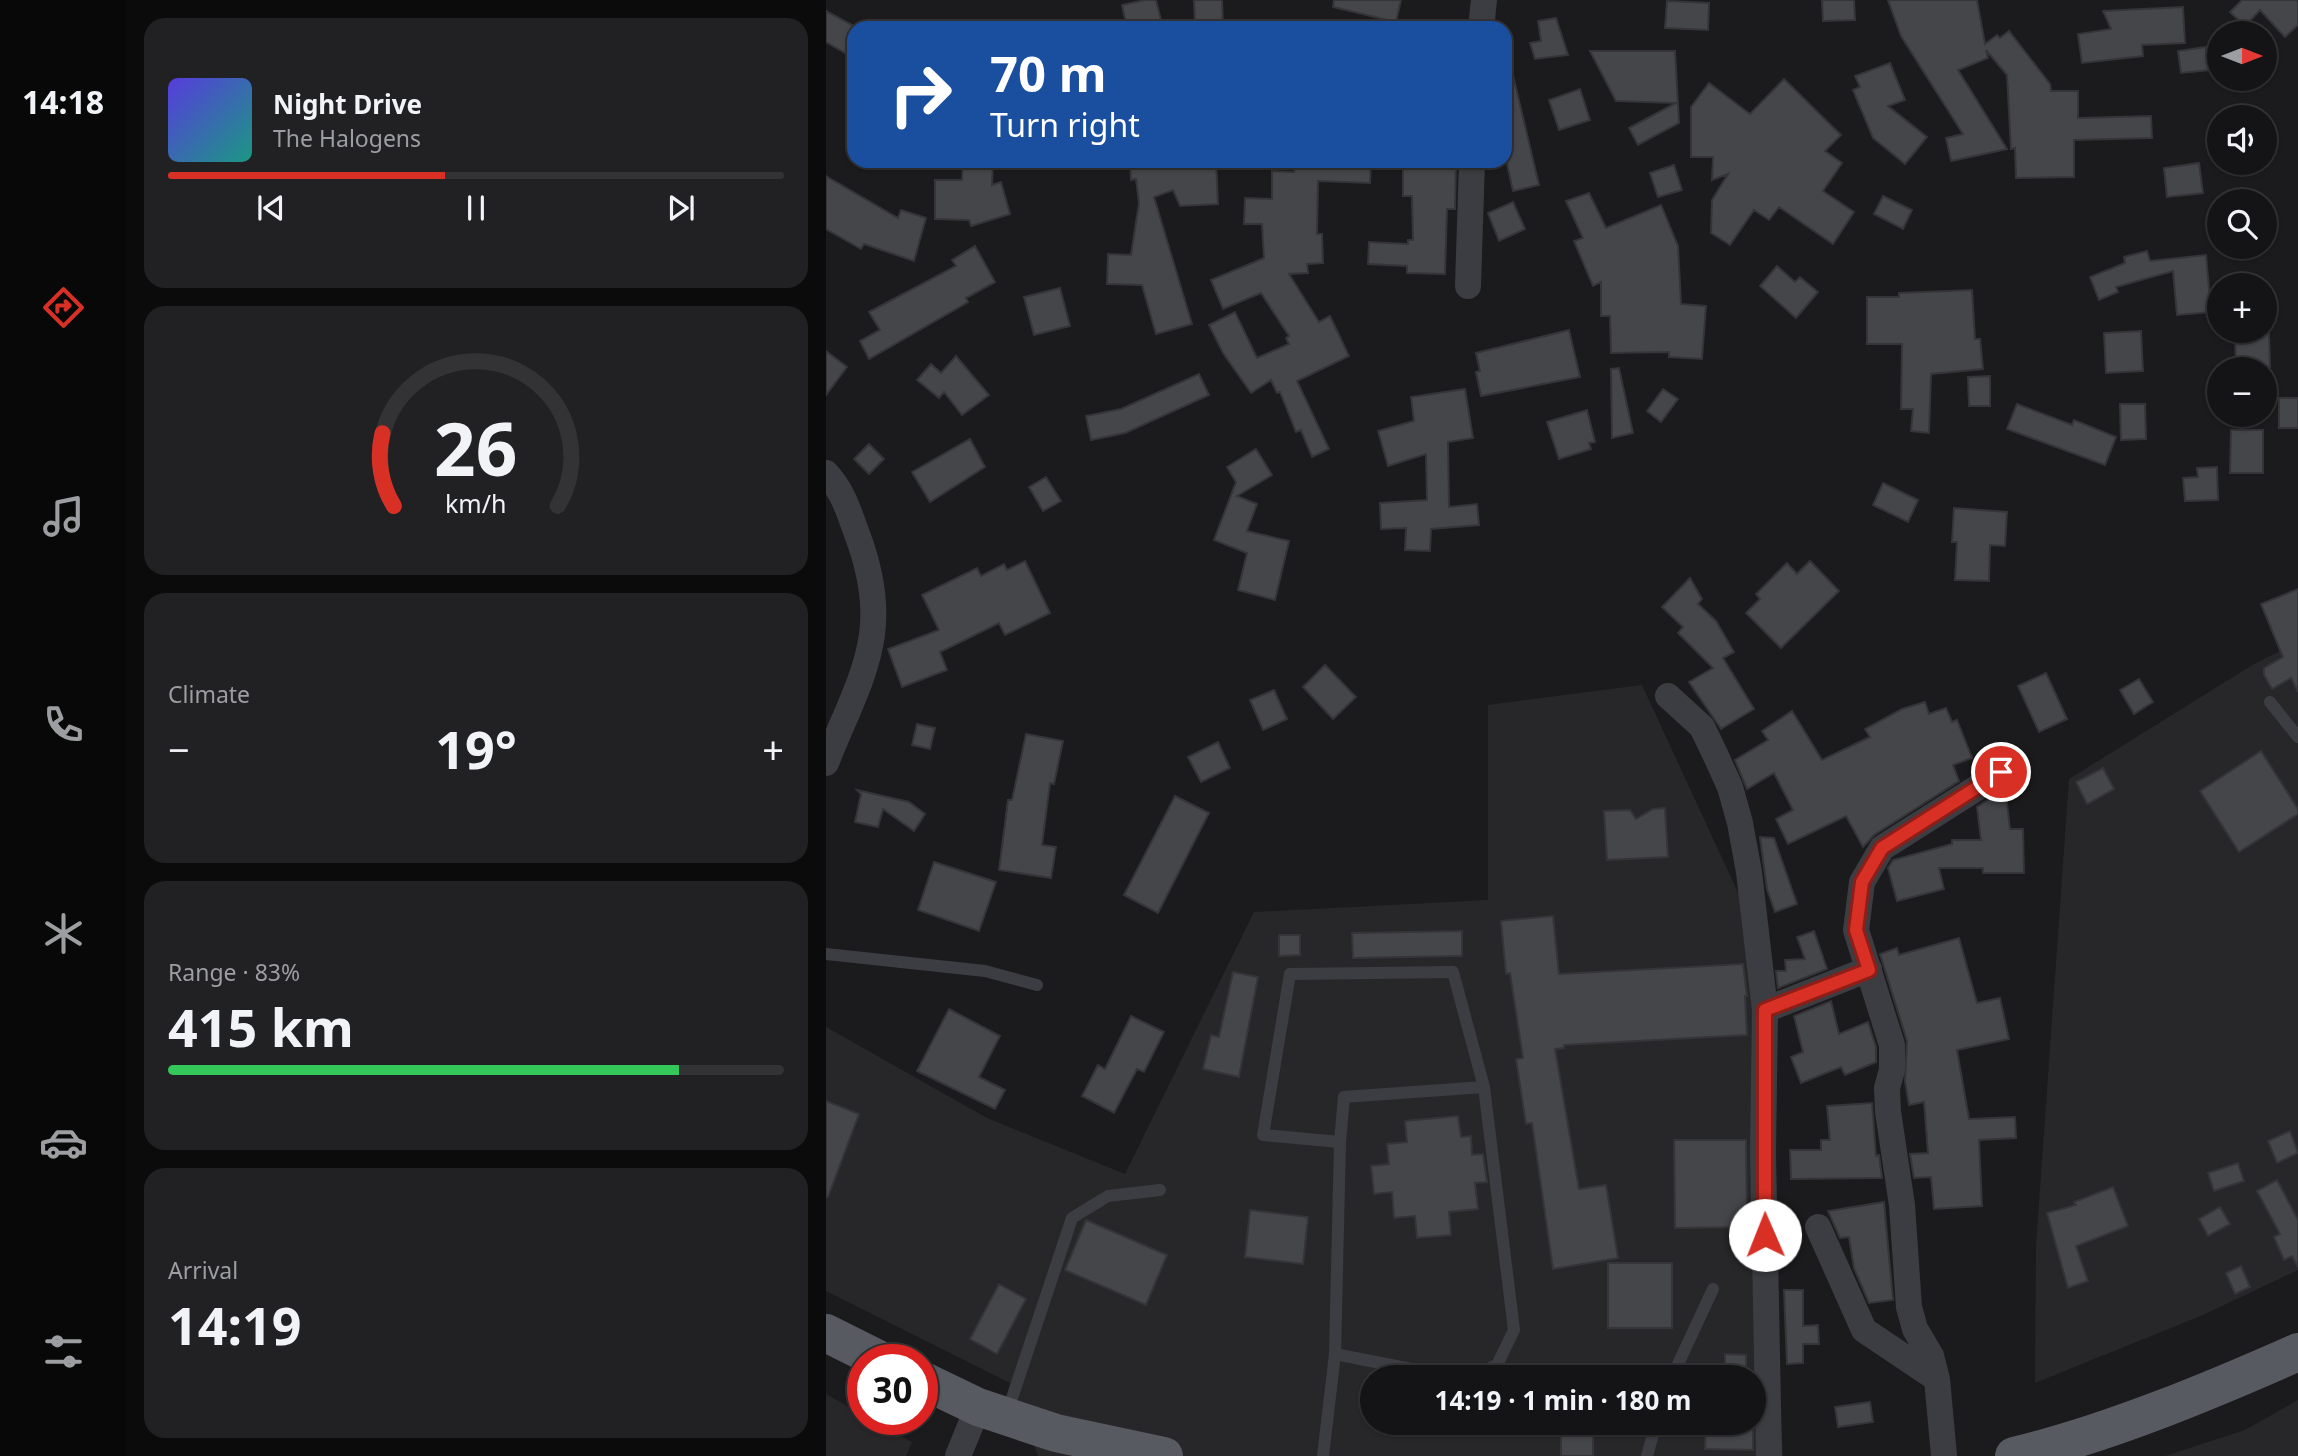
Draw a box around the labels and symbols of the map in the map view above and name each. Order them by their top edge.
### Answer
north arrow [2207,21,2277,91]
pin [1971,742,2031,802]
position arrow [1728,1198,1802,1272]
speed limit sign: 30 [847,1344,938,1435]

